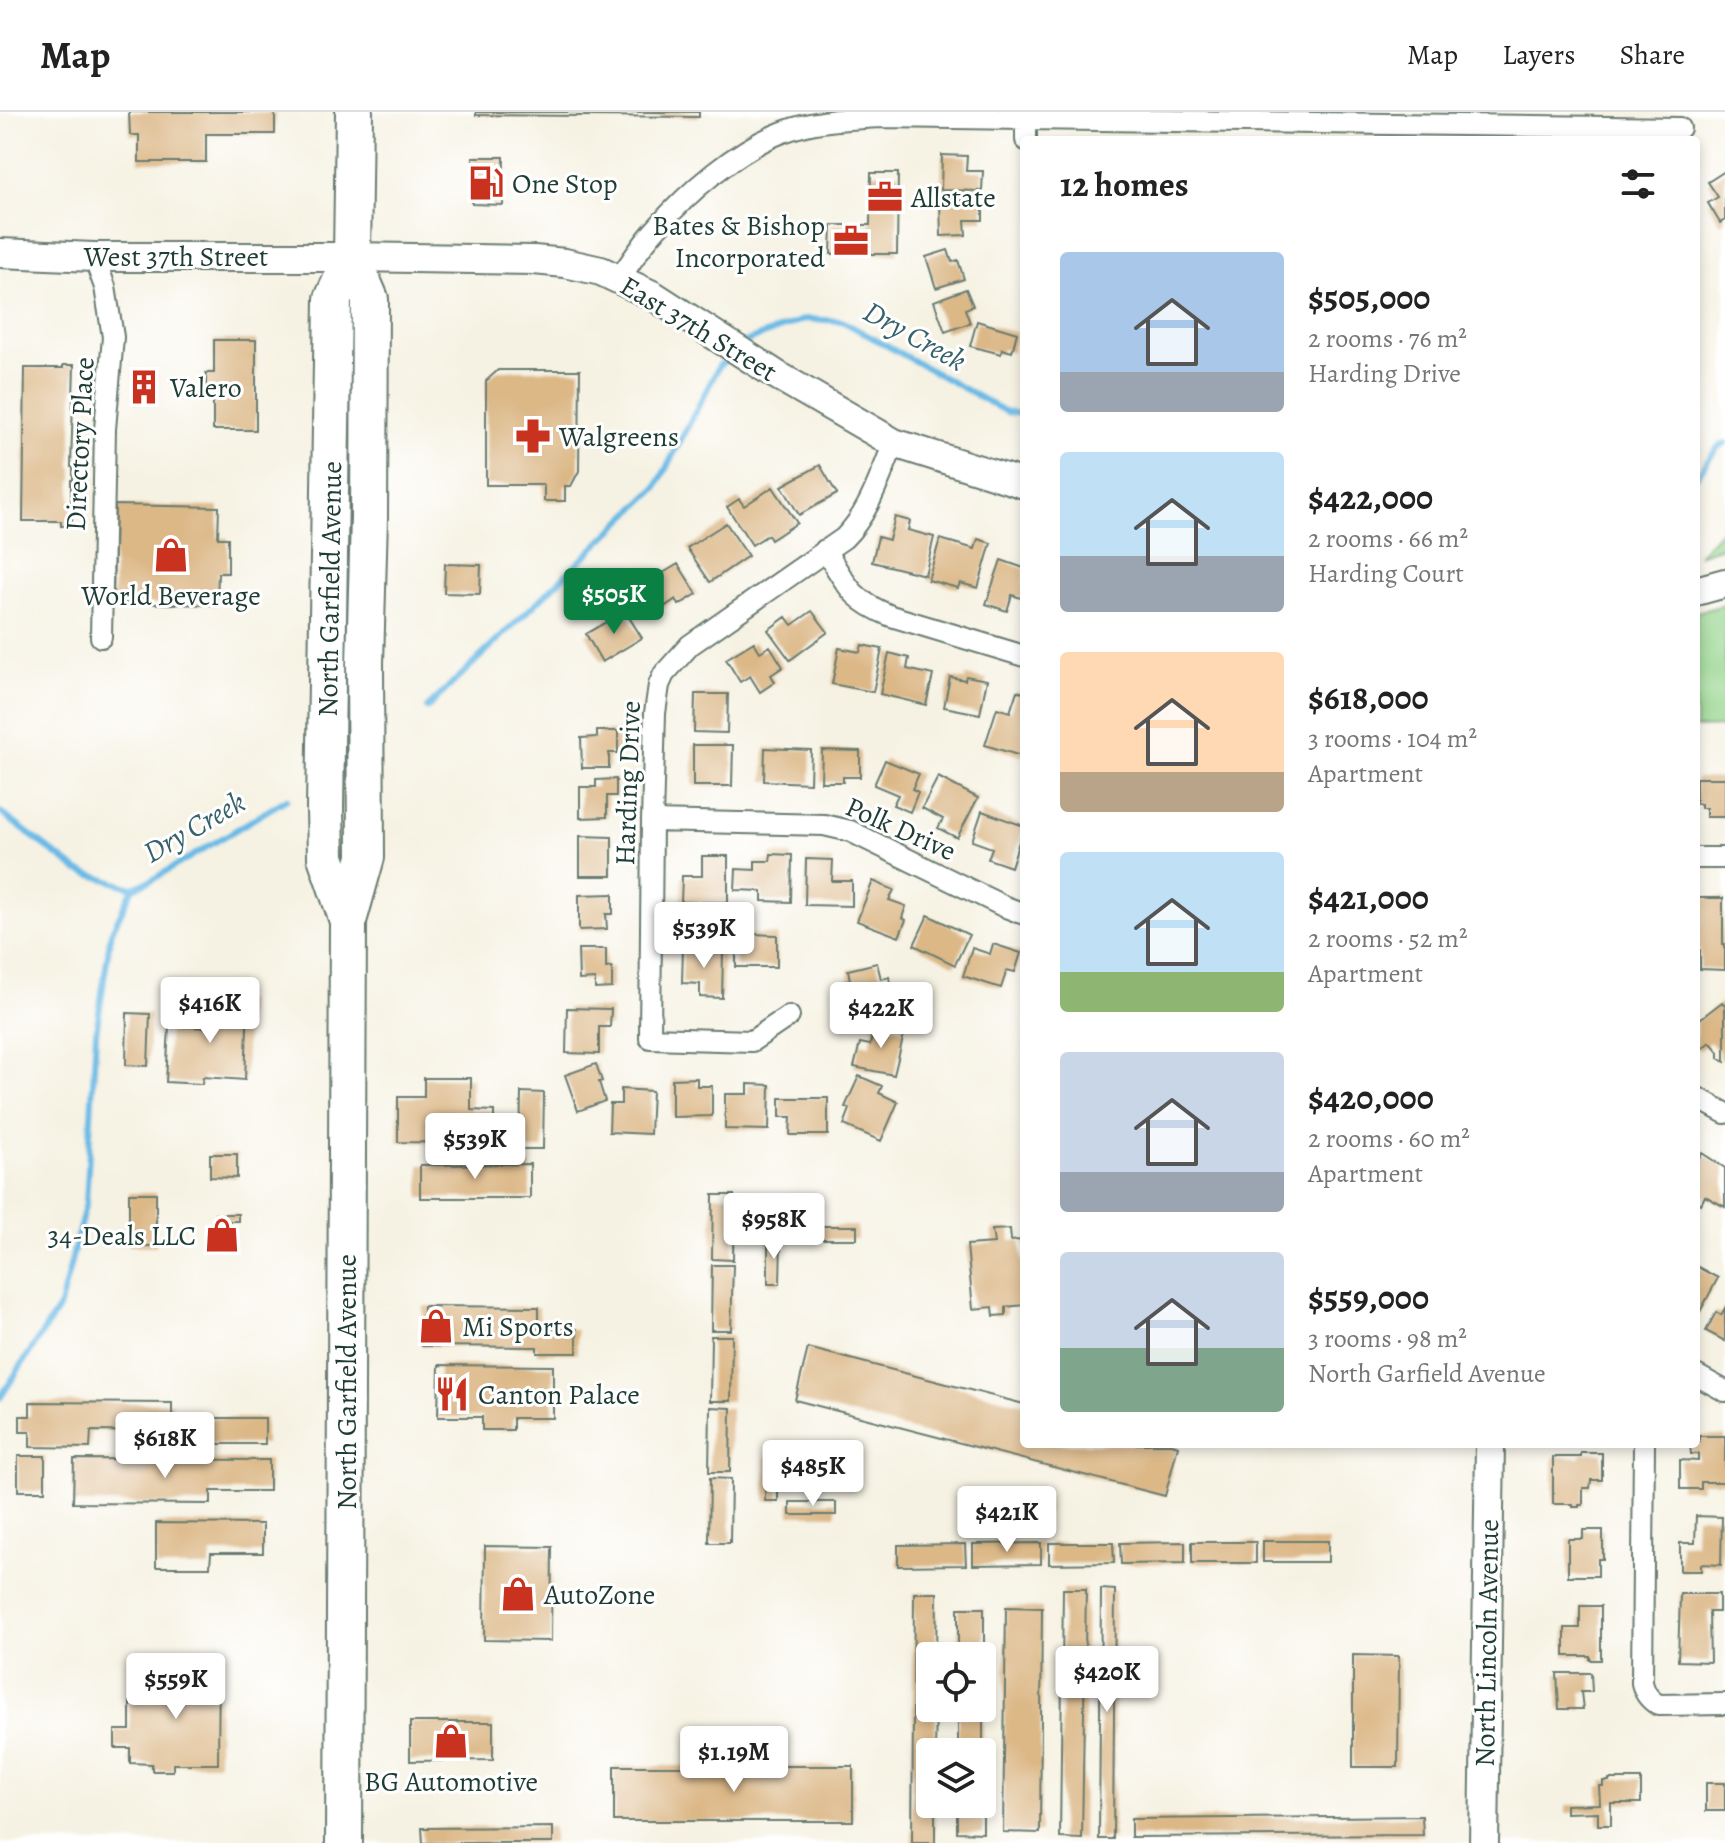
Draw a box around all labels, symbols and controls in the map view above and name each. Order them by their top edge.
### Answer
text: Map [40,29,110,81]
text: Map [1407,36,1458,74]
text: Layers [1502,36,1575,74]
text: Share [1619,36,1685,74]
text: 12 homes [1060,161,1189,208]
icon: filters [1616,162,1660,206]
fuel station icon: One Stop [467,164,505,202]
place label: One Stop [512,165,618,203]
office icon: Allstate [866,178,904,216]
place label: Allstate [910,179,996,217]
place label: Bates & Bishop Incorporated [652,207,826,277]
office icon: Bates & Bishop Incorporated [832,222,870,260]
street label: West 37th Street [83,238,268,276]
street label: East 37th Street [613,267,784,391]
text: $505,000 [1308,274,1430,321]
icon: home [1124,284,1220,380]
water label: Dry Creek [856,291,974,381]
text: 2 rooms · 76 m² [1308,321,1467,356]
street label: Directory Place [56,356,104,532]
text: Harding Drive [1308,356,1461,391]
building icon: Valero [125,368,163,406]
place label: Valero [169,369,242,407]
pharmacy icon: Walgreens [514,417,552,455]
place label: Walgreens [558,418,679,456]
street label: North Garfield Avenue [309,461,351,717]
text: $422,000 [1308,474,1433,521]
icon: home [1124,484,1220,580]
text: 2 rooms · 66 m² [1308,521,1468,556]
shop icon: World Beverage [152,536,190,574]
text: Harding Court [1308,556,1464,591]
pin: $505K [558,568,670,636]
text: $505K [582,576,646,611]
place label: World Beverage [80,577,261,615]
text: $618,000 [1308,674,1429,721]
icon: home [1124,684,1220,780]
street label: Harding Drive [606,700,650,866]
text: 3 rooms · 104 m² [1308,721,1477,756]
text: Apartment [1308,756,1423,791]
water label: Dry Creek [136,782,252,872]
street label: Polk Drive [839,788,962,870]
text: $421,000 [1308,874,1429,921]
icon: home [1124,884,1220,980]
pin: $539K [648,902,760,970]
text: $539K [672,910,736,945]
text: 2 rooms · 52 m² [1308,921,1467,956]
text: Apartment [1308,956,1423,991]
pin: $416K [154,977,266,1045]
pin: $422K [825,982,937,1050]
text: $416K [179,985,241,1020]
text: $422K [848,990,914,1025]
text: $420,000 [1308,1074,1434,1121]
icon: home [1124,1084,1220,1180]
pin: $539K [419,1113,531,1181]
text: $539K [443,1121,507,1156]
text: 2 rooms · 60 m² [1308,1121,1470,1156]
text: Apartment [1308,1156,1423,1191]
pin: $958K [718,1193,830,1261]
text: $958K [742,1201,806,1236]
shop icon: 34-Deals LLC [203,1216,241,1254]
place label: 34-Deals LLC [48,1217,196,1255]
street label: North Garfield Avenue [328,1254,366,1510]
text: $559,000 [1308,1274,1429,1321]
icon: home [1124,1284,1220,1380]
shop icon: Mi Sports [417,1307,455,1345]
place label: Mi Sports [462,1308,574,1346]
text: 3 rooms · 98 m² [1308,1321,1467,1356]
text: North Garfield Avenue [1308,1356,1546,1391]
restaurant icon: Canton Palace [433,1375,471,1413]
place label: Canton Palace [478,1376,640,1414]
pin: $618K [109,1412,221,1480]
text: $618K [133,1420,197,1455]
pin: $485K [757,1440,869,1508]
text: $485K [780,1448,846,1483]
pin: $421K [951,1486,1063,1554]
text: $421K [975,1494,1039,1529]
street label: North Lincoln Avenue [1466,1519,1508,1767]
shop icon: AutoZone [499,1575,537,1613]
place label: AutoZone [543,1576,655,1614]
map controls [916,1642,996,1818]
button: locate [916,1642,996,1722]
pin: $420K [1051,1646,1163,1714]
pin: $559K [120,1653,232,1721]
text: $420K [1073,1654,1141,1689]
text: $559K [144,1661,208,1696]
shop icon: BG Automotive [432,1722,470,1760]
pin: $1.19M [669,1726,799,1794]
text: $1.19M [698,1734,770,1769]
button: layers [916,1738,996,1818]
place label: BG Automotive [364,1763,538,1801]

